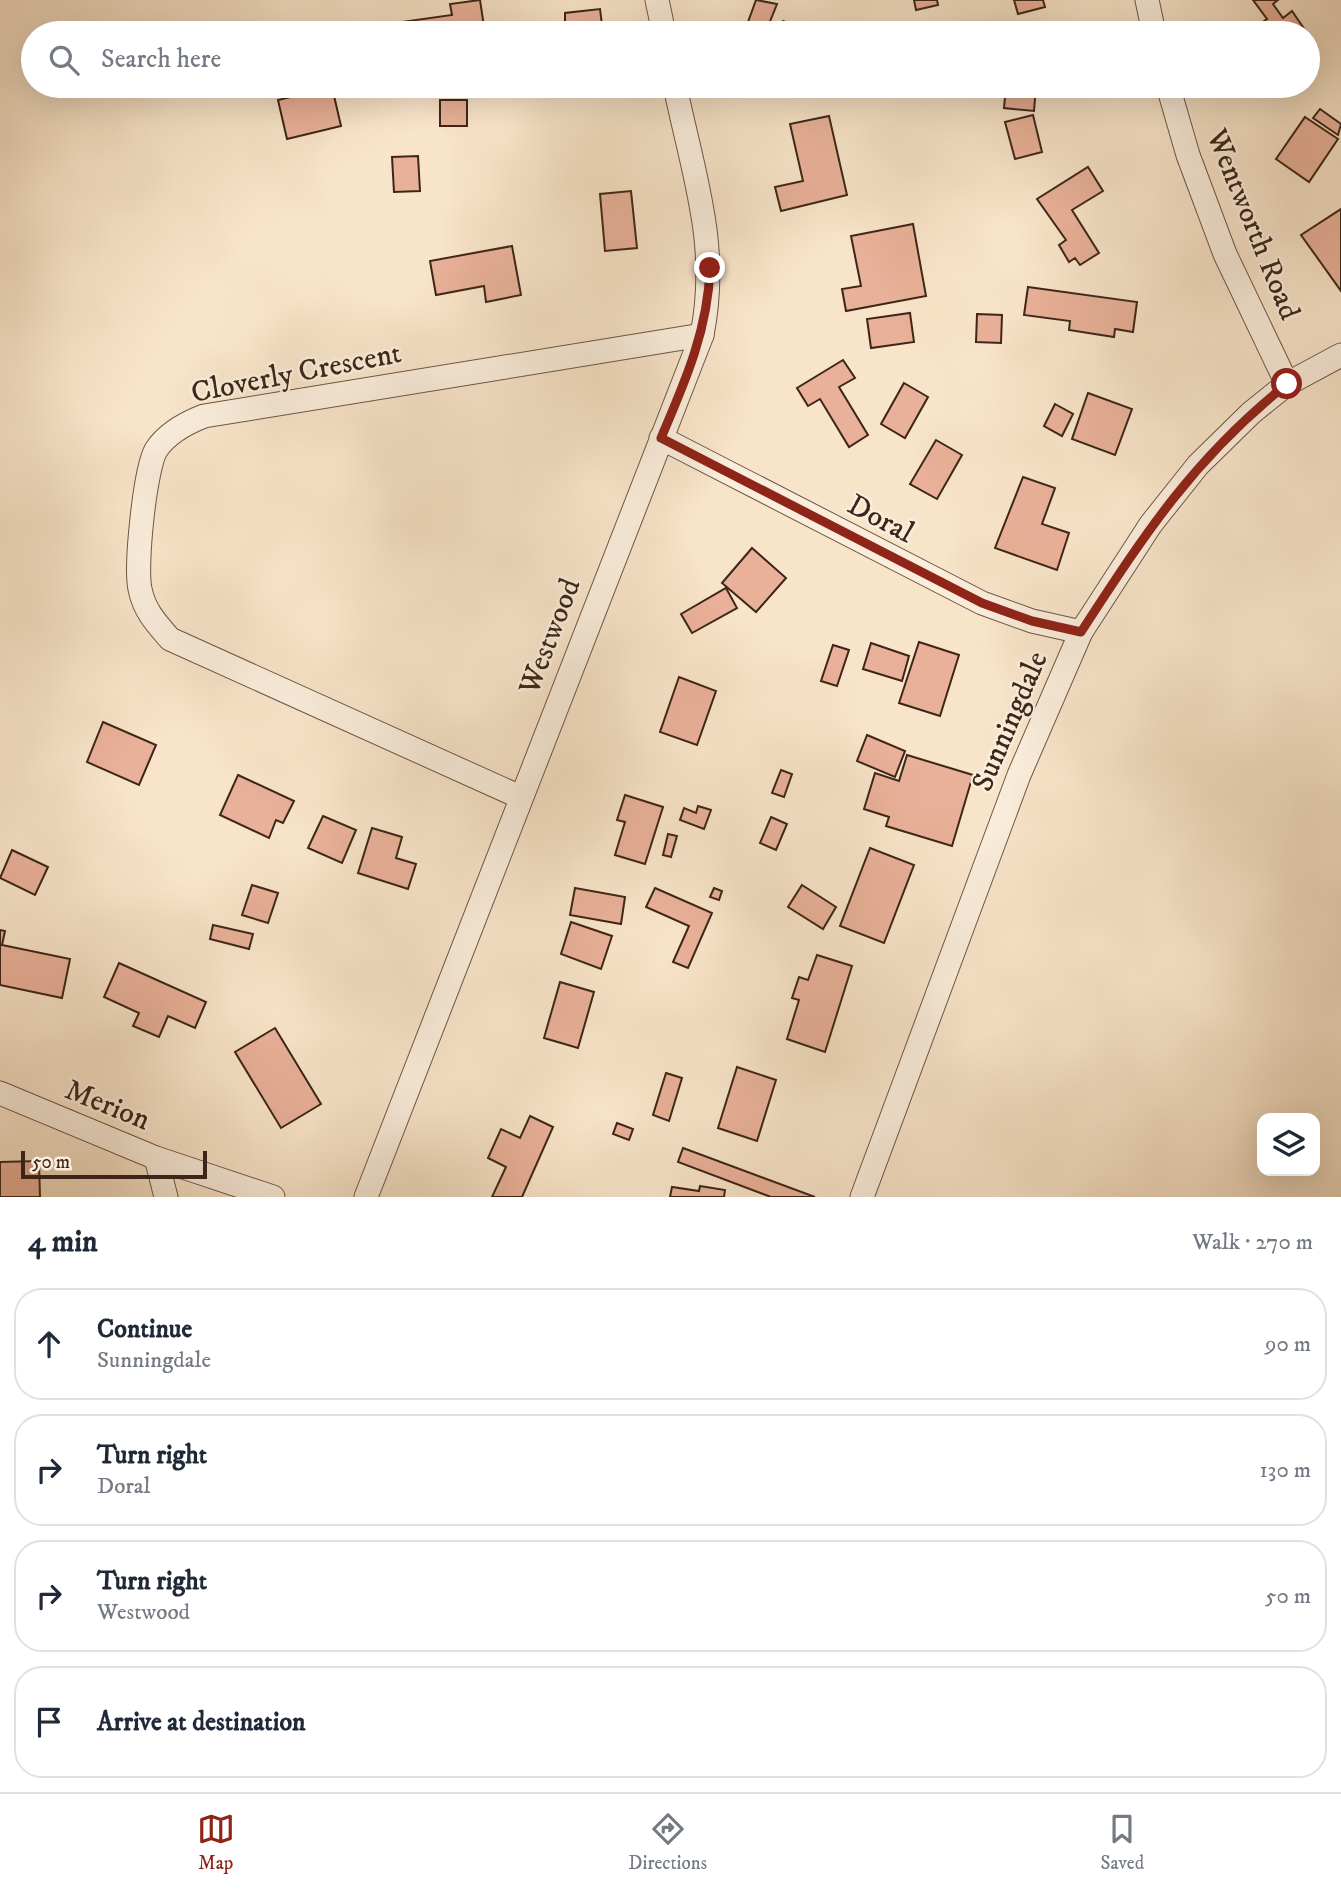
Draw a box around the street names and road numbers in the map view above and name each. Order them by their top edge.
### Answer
street label: Wentworth Road [1197,123,1308,325]
street label: Cloverly Crescent [188,335,404,412]
street label: Doral [841,487,920,552]
street label: Westwood [511,573,589,701]
street label: Sunningdale [964,646,1056,797]
street label: Merion [59,1072,156,1139]

